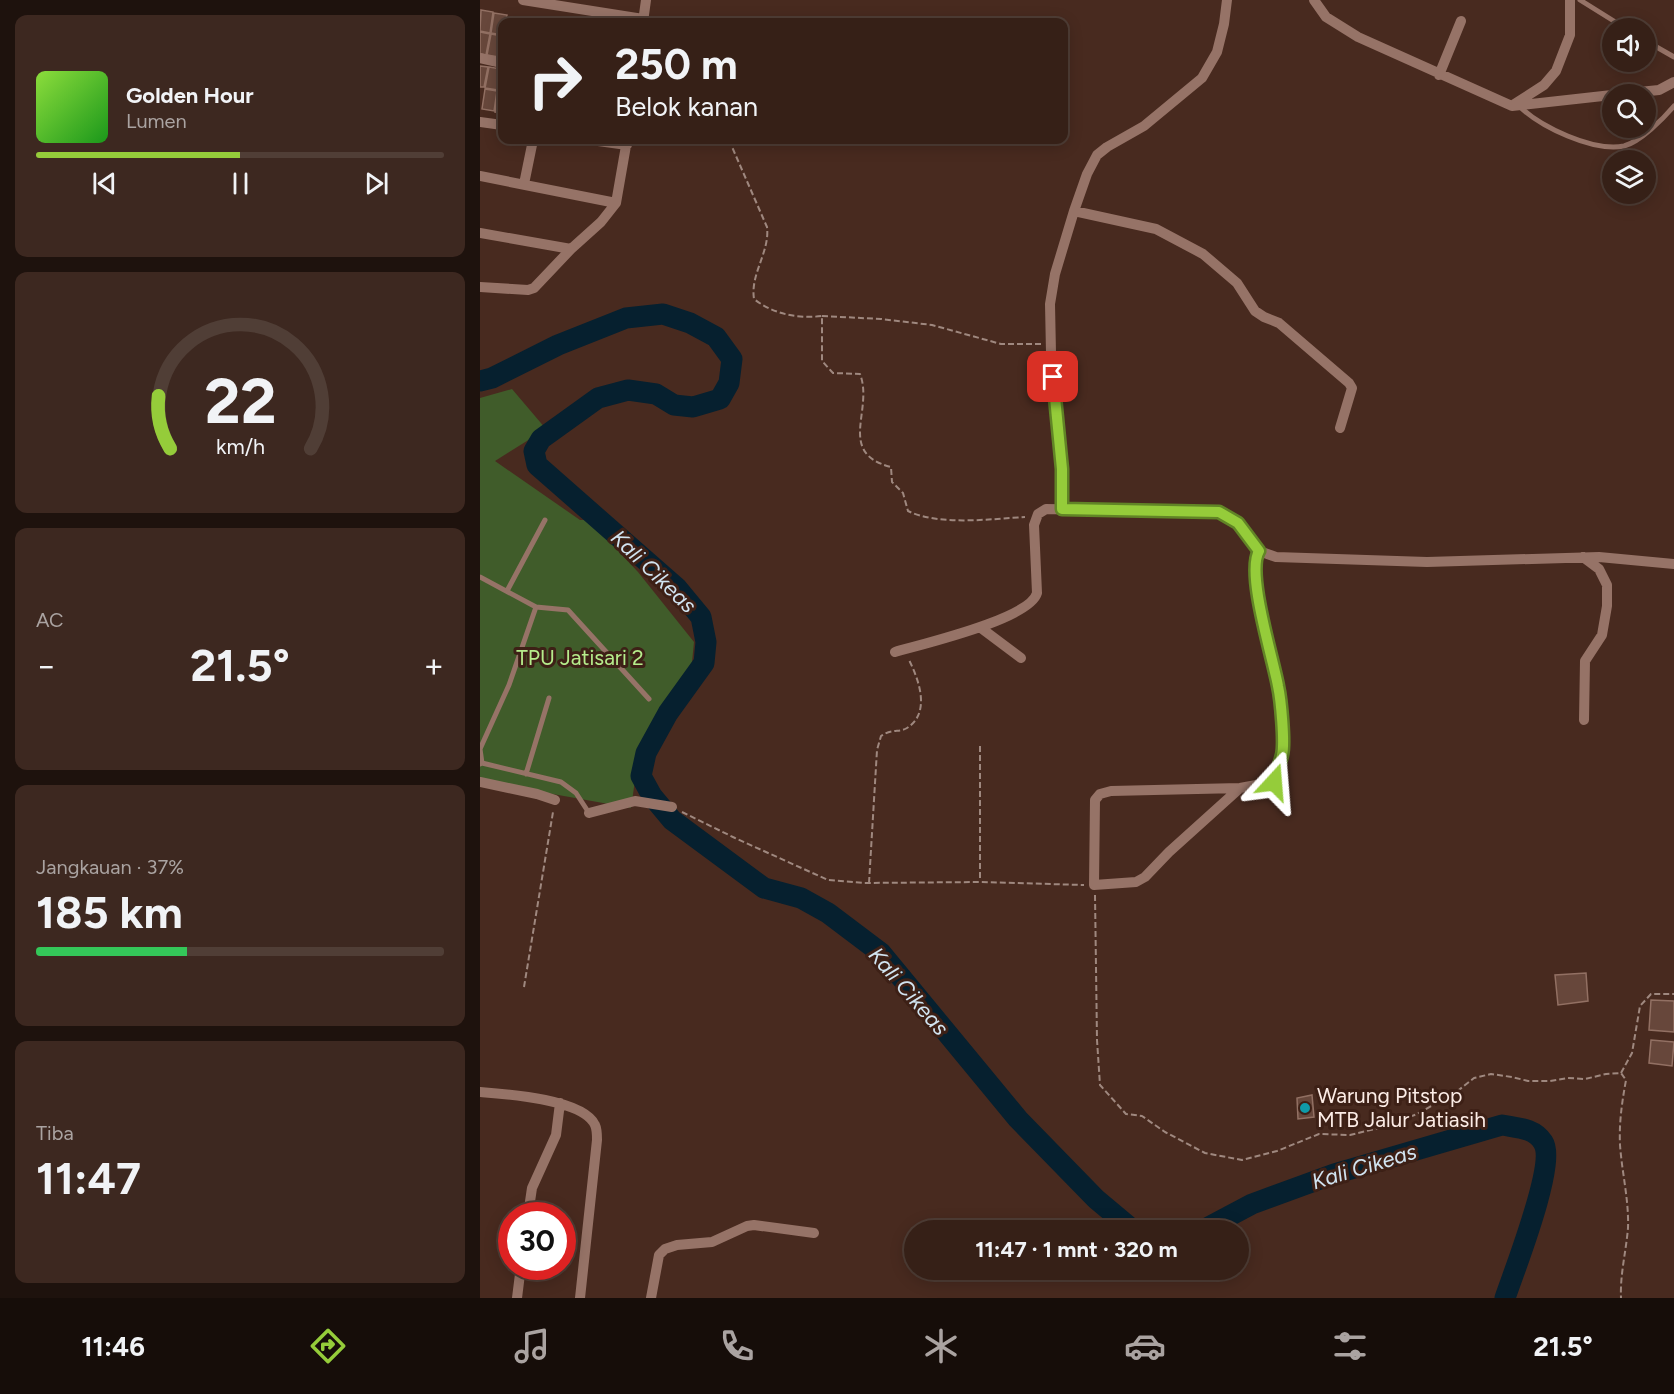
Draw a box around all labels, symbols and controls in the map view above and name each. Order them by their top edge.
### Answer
map controls [1602,18,1656,204]
button: sound [1602,18,1656,72]
text: 250 m [615,39,738,90]
icon: right [516,42,594,120]
text: Golden Hour [126,82,254,109]
button: search [1602,84,1656,138]
text: Belok kanan [615,90,758,123]
text: Lumen [126,109,187,133]
button: layers [1602,150,1656,204]
icon: previous [88,167,121,200]
icon: pause [224,167,257,200]
icon: next [360,167,393,200]
pin [1027,351,1078,402]
icon: arrive [1036,360,1069,393]
text: 22 [204,365,276,440]
text: km/h [216,435,264,460]
water label: Kali Cikeas [605,524,702,619]
text: AC [36,608,64,632]
text: 21.5° [190,638,290,692]
park label: TPU Jatisari 2 [516,645,644,670]
text: − [36,646,57,685]
text: + [423,646,444,685]
position arrow [1242,750,1306,814]
text: Jangkauan · 37% [36,855,184,879]
text: 185 km [36,885,183,939]
water label: Kali Cikeas [863,942,954,1041]
place label: Warung Pitstop MTB Jalur Jatiasih [1317,1083,1486,1132]
marker: Warung Pitstop MTB Jalur Jatiasih [1298,1101,1312,1115]
text: Tiba [36,1121,74,1145]
water label: Kali Cikeas [1308,1138,1420,1195]
text: 11:47 [36,1151,141,1205]
speed limit sign: 30 [498,1202,576,1280]
text: 11:47 · 1 mnt · 320 m [975,1236,1178,1263]
icon: directions [307,1325,349,1367]
icon: music [511,1325,553,1367]
icon: phone [716,1325,758,1367]
icon: climate [920,1325,962,1367]
icon: car [1124,1325,1166,1367]
icon: filters [1329,1325,1371,1367]
text: 11:46 [81,1330,145,1363]
text: 21.5° [1533,1330,1593,1363]

